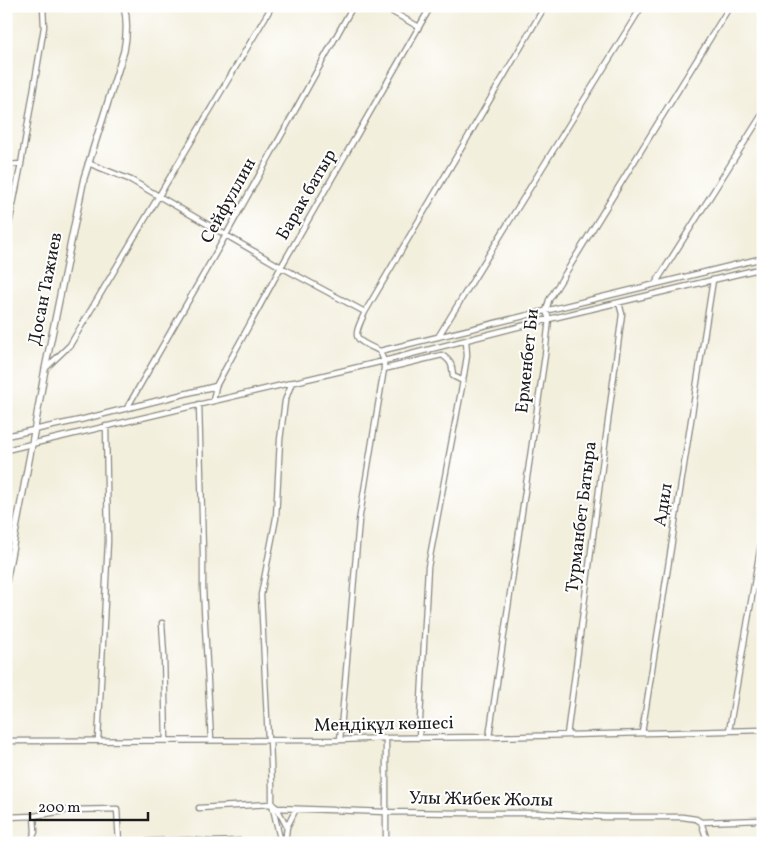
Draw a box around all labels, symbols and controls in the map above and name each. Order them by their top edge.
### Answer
street label: Барак батыр [271,145,343,245]
street label: Сейфуллин [195,154,263,248]
street label: Досан Тажиев [23,230,69,348]
street label: Ерменбет Би [510,307,546,415]
street label: Турманбет Батыра [560,440,604,594]
street label: Адил [648,481,680,529]
street label: Меңдіқұл көшесі [314,711,454,739]
street label: Улы Жибек Жолы [409,786,553,814]
scale bar [30,789,148,821]
text: 200 m [38,798,81,819]

